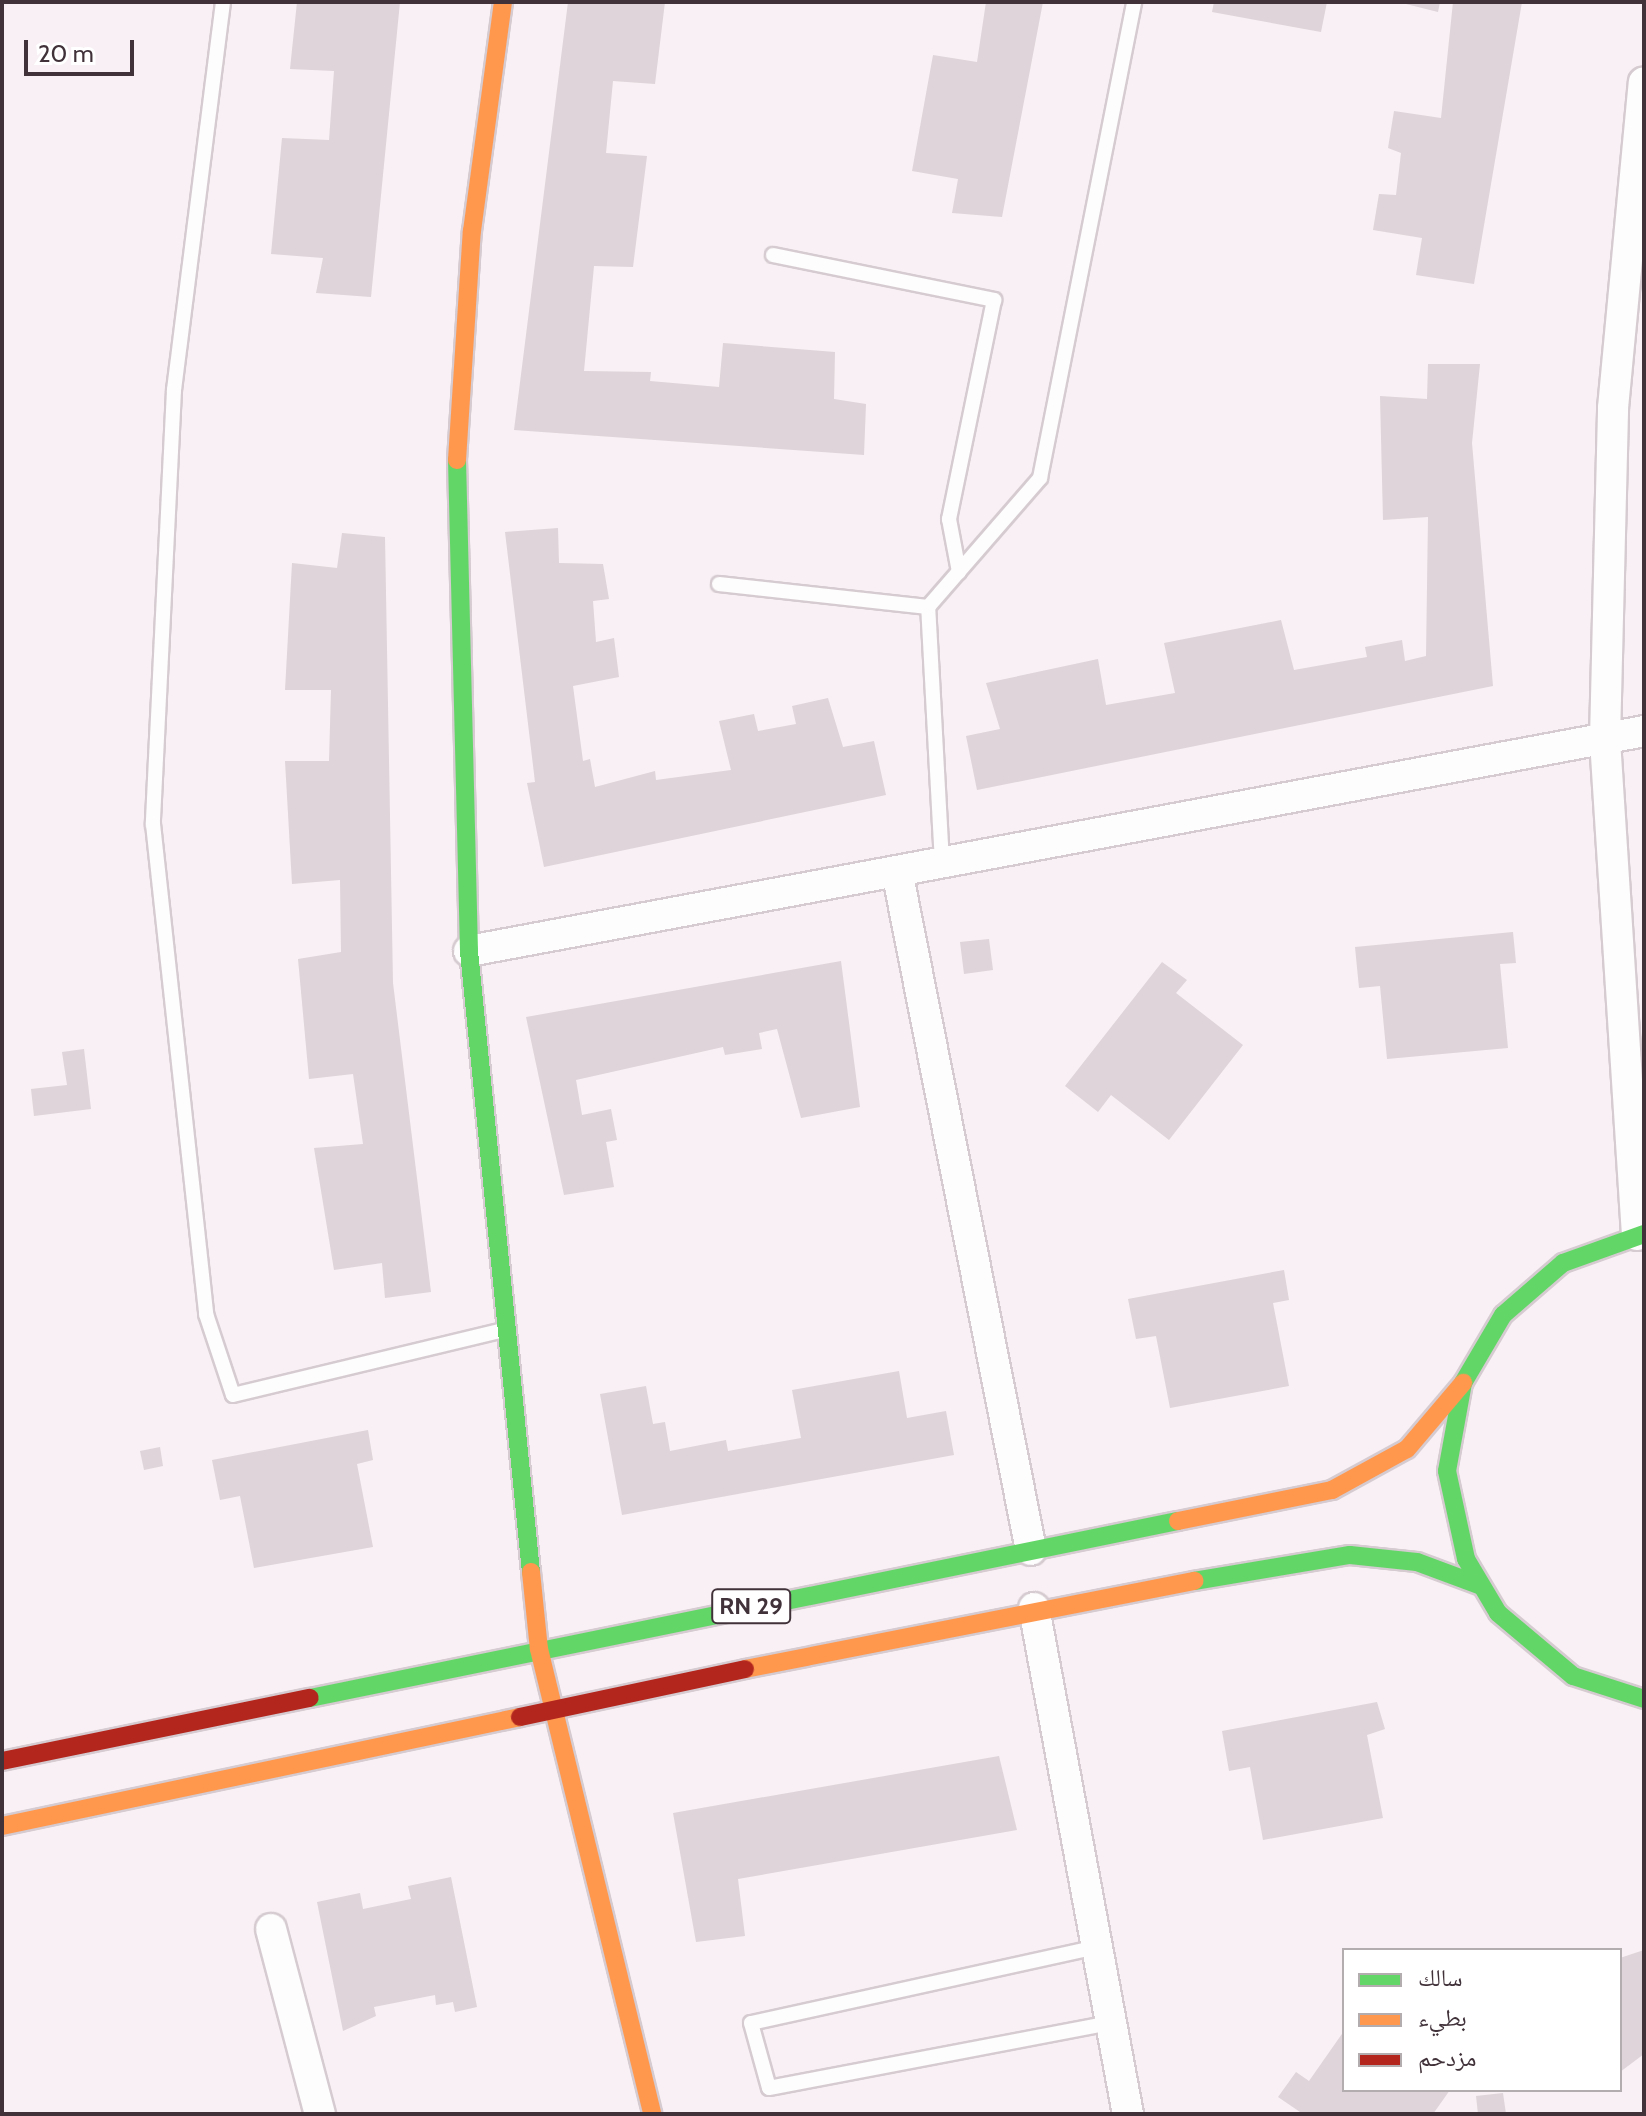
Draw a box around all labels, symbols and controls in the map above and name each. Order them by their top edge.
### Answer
scale bar [28,24,138,74]
text: 20 m [38,39,94,68]
road number: RN 29 [711,1586,791,1626]
legend [1342,1948,1622,2092]
text: سالك [1418,1963,1463,1992]
text: بطيء [1418,2003,1467,2032]
text: مزدحم [1418,2043,1477,2072]

